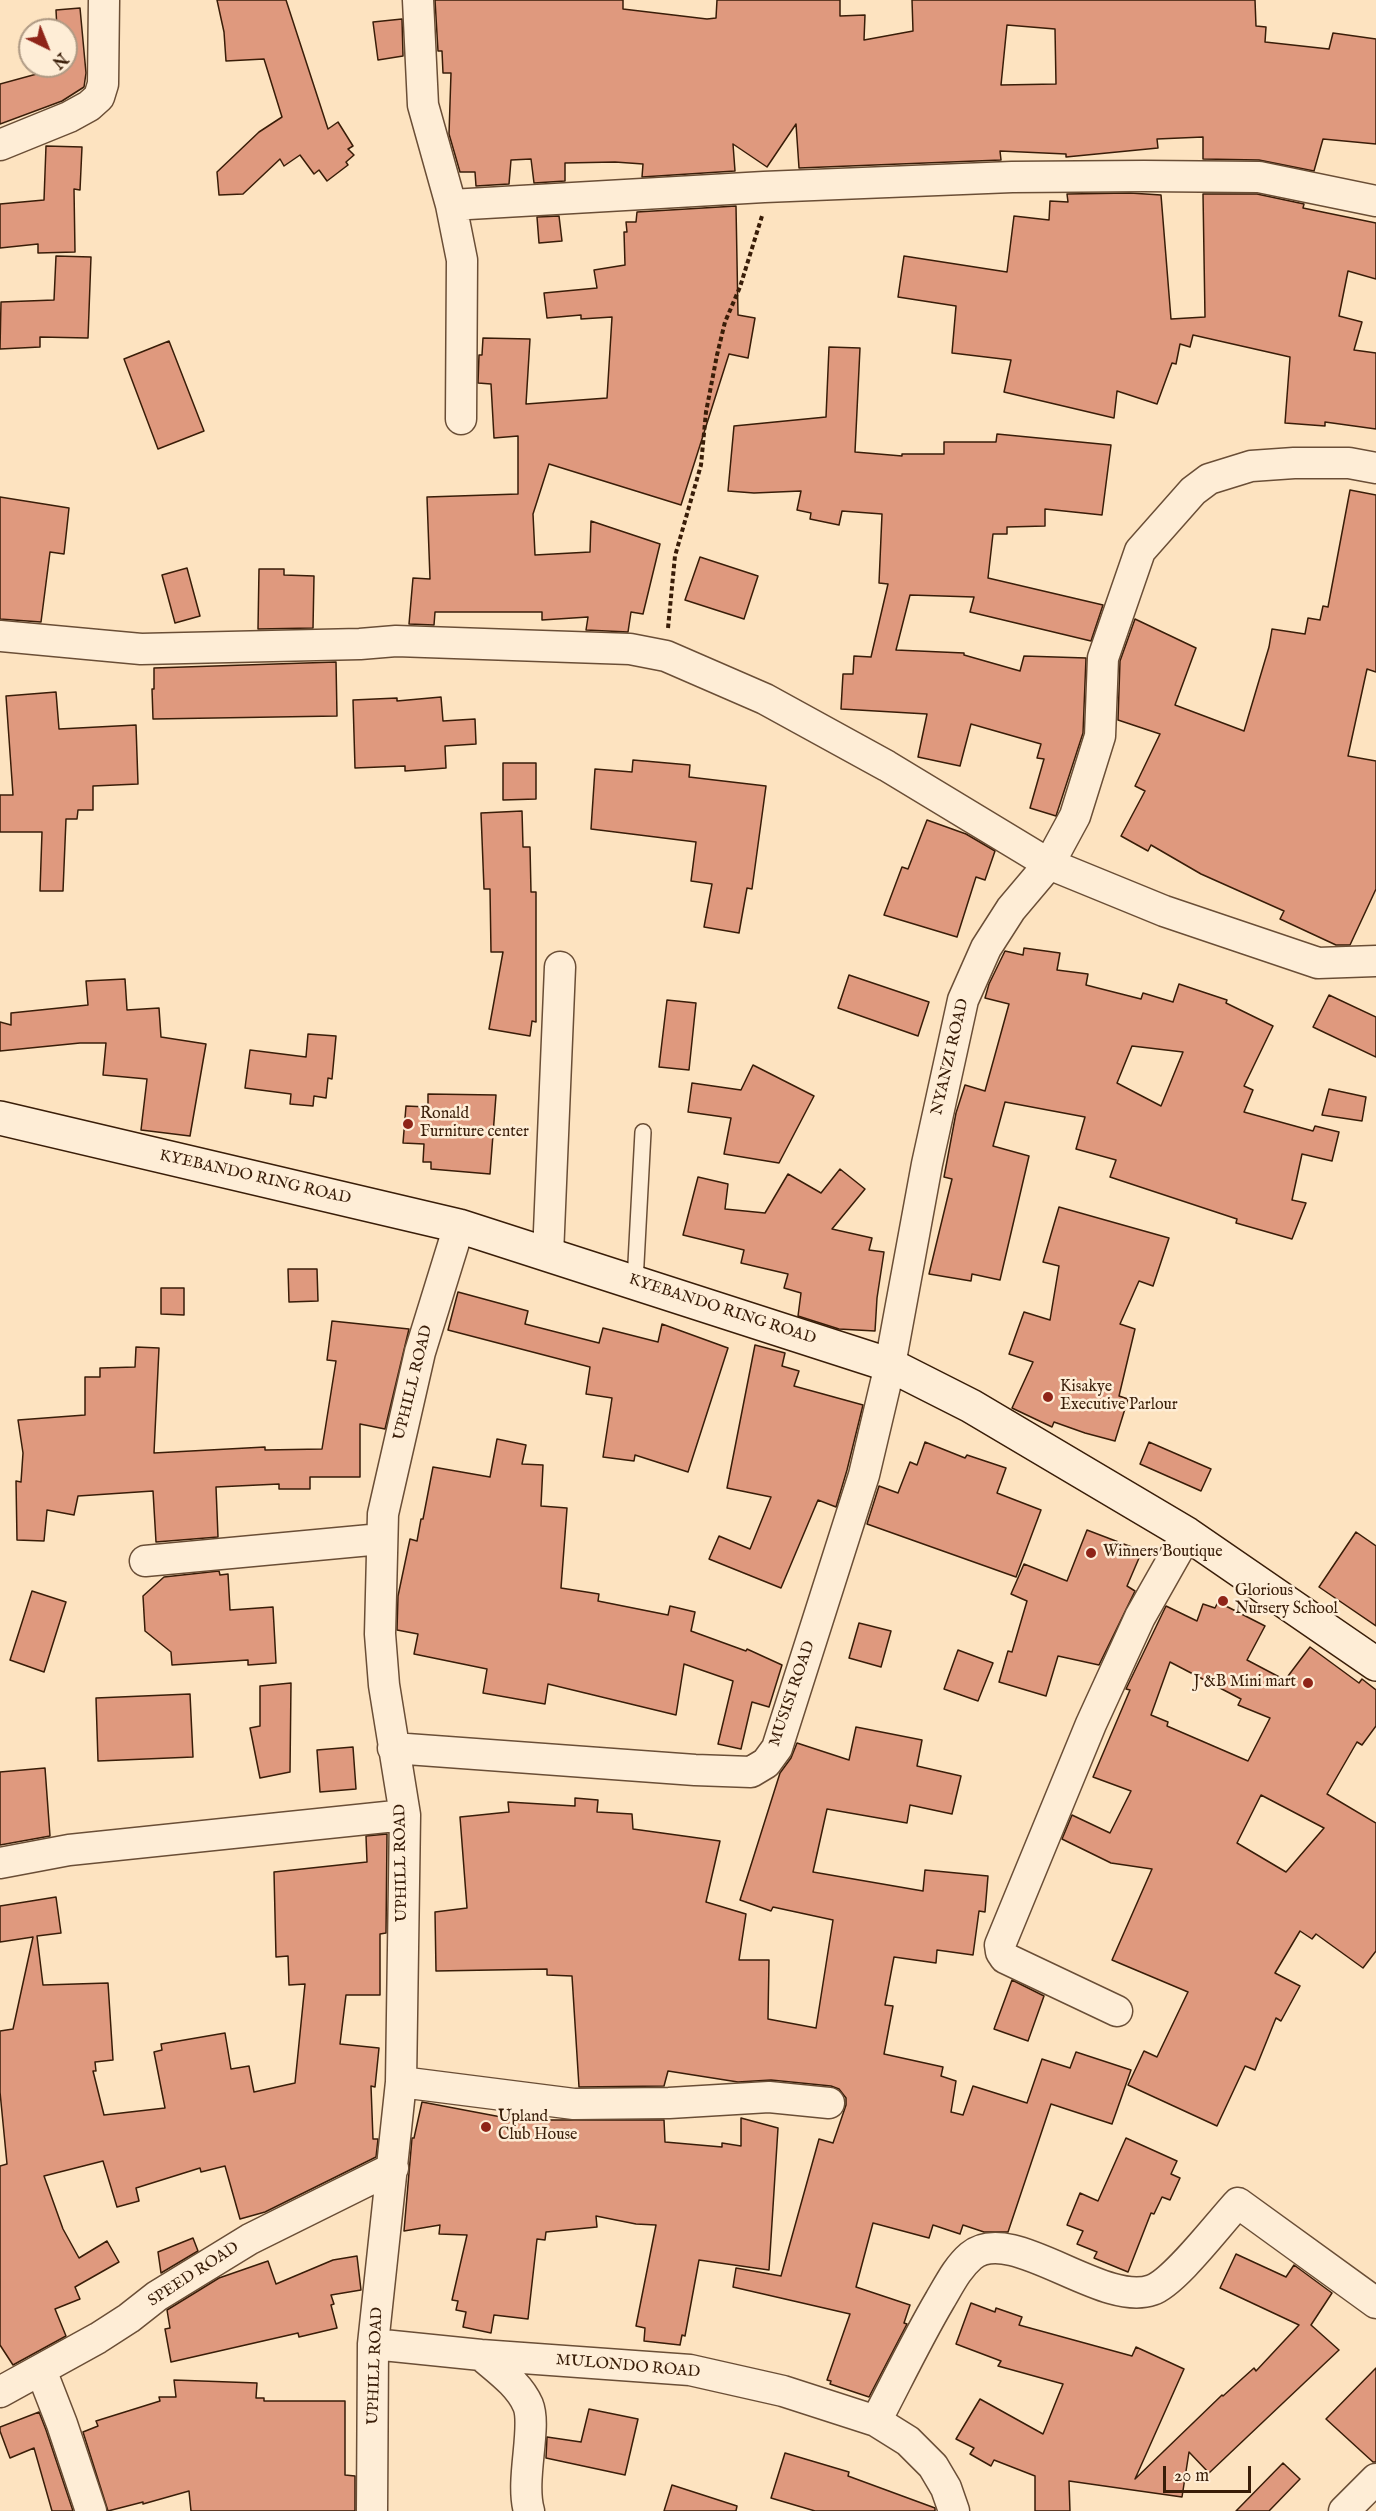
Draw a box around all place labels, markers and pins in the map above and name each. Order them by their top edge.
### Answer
place label: Ronald Furniture center [420,1105,529,1143]
marker: Ronald Furniture center [401,1117,415,1131]
place label: Kisakye Executive Parlour [1060,1378,1178,1416]
marker: Kisakye Executive Parlour [1041,1390,1055,1404]
place label: Winners Boutique [1103,1543,1223,1563]
marker: Winners Boutique [1084,1546,1098,1560]
place label: Glorious Nursery School [1235,1582,1338,1620]
marker: Glorious Nursery School [1216,1594,1230,1608]
place label: J &B Mini mart [1194,1673,1296,1693]
marker: J &B Mini mart [1301,1676,1315,1690]
place label: Upland Club House [498,2108,577,2146]
marker: Upland Club House [479,2120,493,2134]

